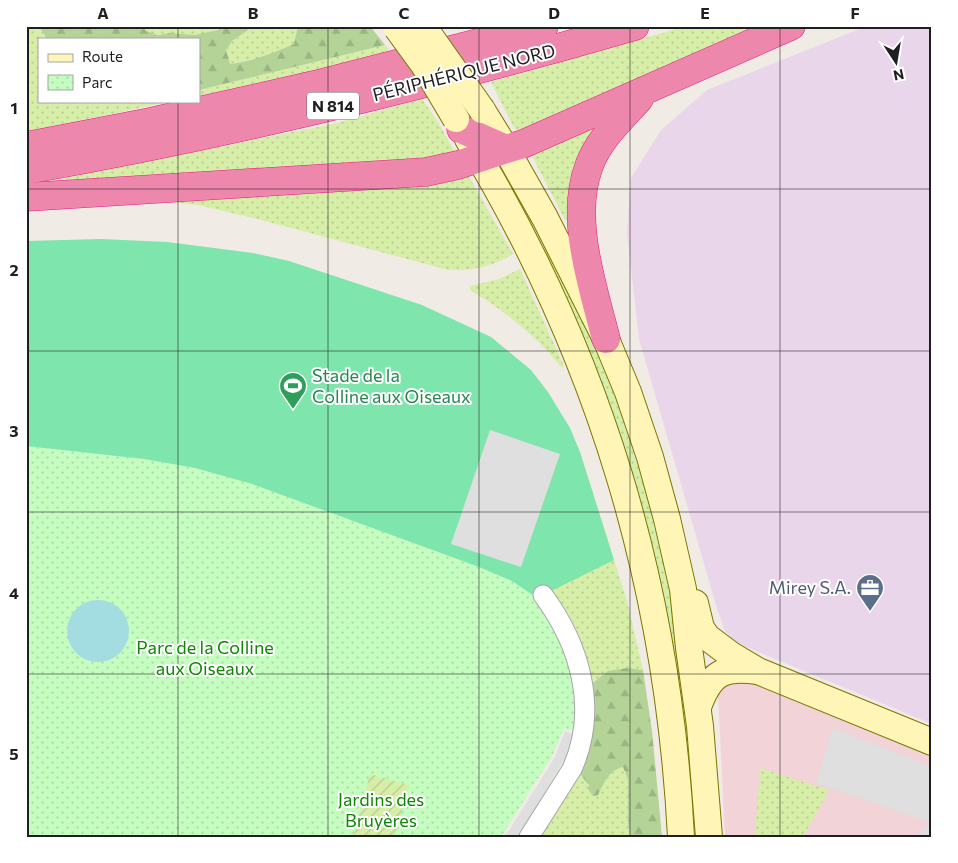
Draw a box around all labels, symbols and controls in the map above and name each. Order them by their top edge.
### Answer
text: A [97,3,109,22]
text: B [248,3,259,22]
text: C [399,3,410,22]
text: D [548,3,560,22]
text: E [700,3,710,22]
text: F [850,3,860,22]
legend [38,38,200,102]
north arrow [870,38,920,88]
street label: PÉRIPHÉRIQUE NORD [370,39,557,105]
text: Route [82,47,123,65]
text: N [892,66,906,85]
text: Parc [82,73,112,91]
road number: N 814 [307,92,359,120]
text: 1 [10,98,18,117]
text: 2 [9,260,19,279]
place label: Stade de la Colline aux Oiseaux [312,364,471,407]
sports icon: Stade de la Colline aux Oiseaux [278,371,308,410]
text: 3 [9,421,19,440]
office icon: Mirey S.A. [855,573,885,612]
place label: Mirey S.A. [769,576,851,598]
text: 4 [9,583,19,602]
park label: Parc de la Colline aux Oiseaux [136,636,274,679]
text: 5 [9,744,19,763]
park label: Jardins des Bruyères [338,788,424,831]

